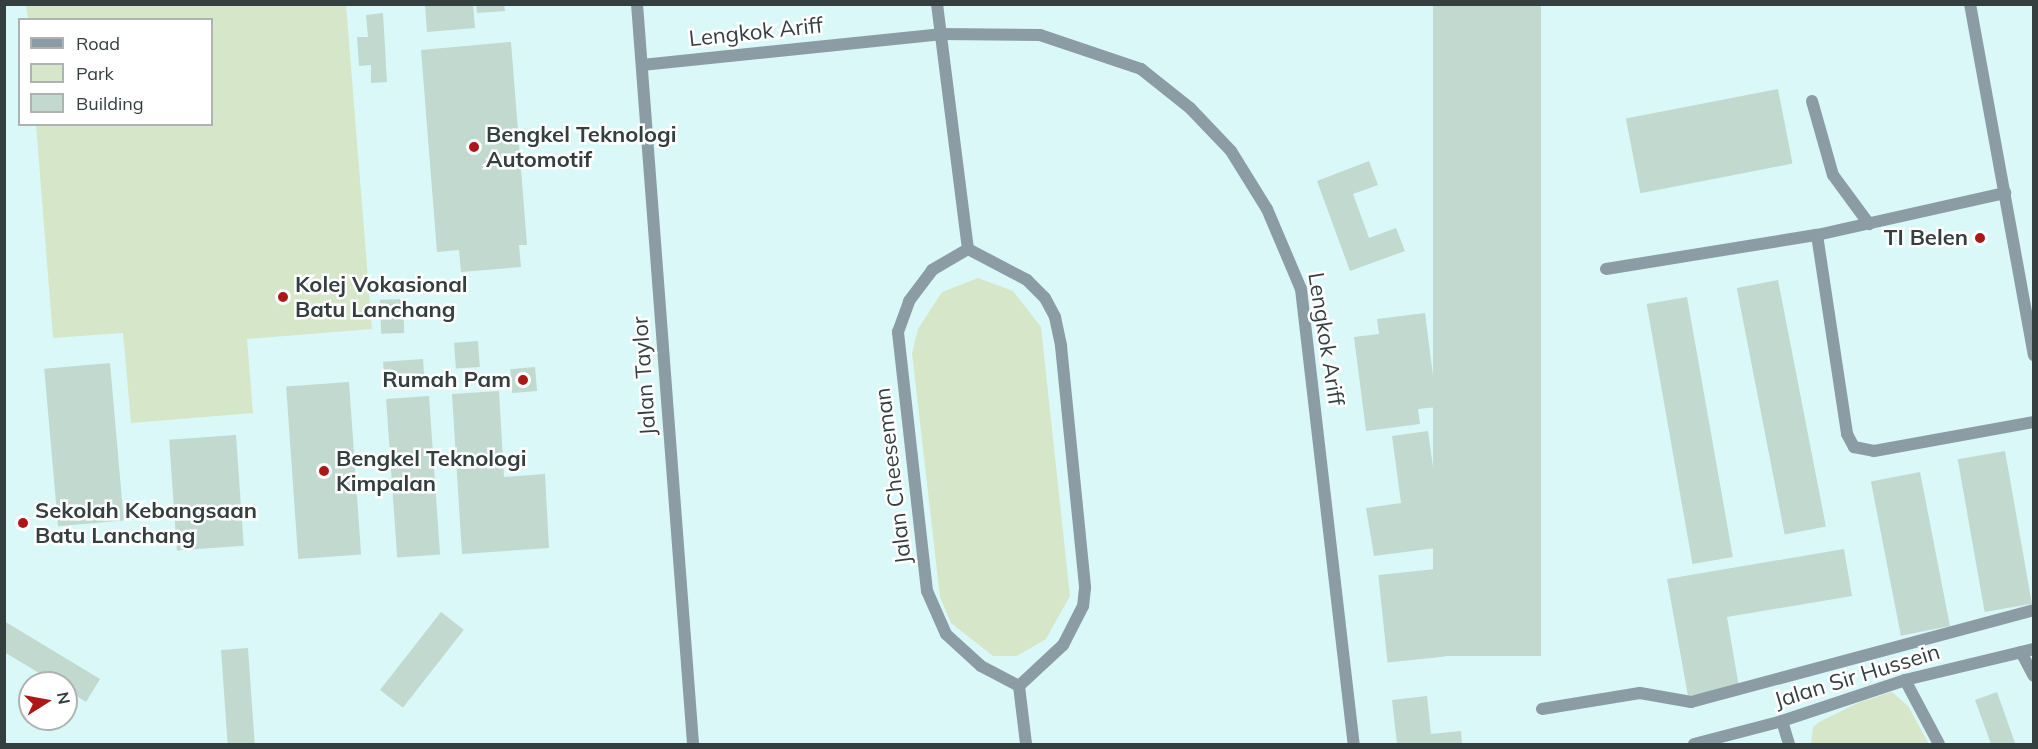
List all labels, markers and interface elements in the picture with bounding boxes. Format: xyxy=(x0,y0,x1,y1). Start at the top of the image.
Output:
street label: Lengkok Ariff xyxy=(688,12,824,52)
legend xyxy=(18,18,213,126)
text: Road xyxy=(76,32,120,55)
text: Park xyxy=(76,62,114,85)
text: Building xyxy=(76,92,144,115)
place label: Bengkel Teknologi Automotif xyxy=(486,121,677,172)
marker: Bengkel Teknologi Automotif xyxy=(467,140,481,154)
place label: TI Belen xyxy=(1884,225,1968,251)
marker: TI Belen xyxy=(1973,231,1987,245)
street label: Lengkok Ariff xyxy=(1302,270,1350,408)
place label: Kolej Vokasional Batu Lanchang xyxy=(295,271,468,322)
marker: Kolej Vokasional Batu Lanchang xyxy=(276,290,290,304)
street label: Jalan Taylor xyxy=(627,315,661,437)
place label: Rumah Pam xyxy=(382,367,511,393)
marker: Rumah Pam xyxy=(516,373,530,387)
street label: Jalan Cheeseman xyxy=(869,386,917,566)
place label: Bengkel Teknologi Kimpalan xyxy=(336,445,527,496)
marker: Bengkel Teknologi Kimpalan xyxy=(317,464,331,478)
place label: Sekolah Kebangsaan Batu Lanchang xyxy=(35,497,257,548)
marker: Sekolah Kebangsaan Batu Lanchang xyxy=(16,516,30,530)
street label: Jalan Sir Hussein xyxy=(1771,638,1943,714)
north arrow xyxy=(18,671,78,731)
text: N xyxy=(53,690,75,706)

